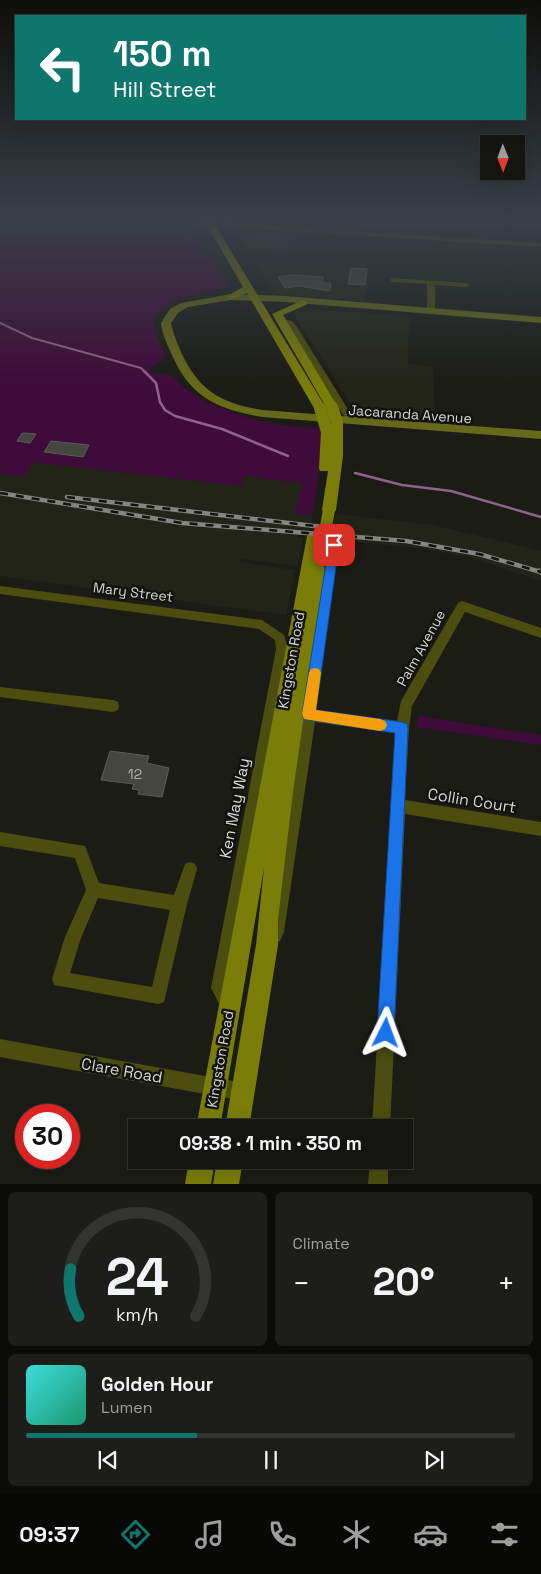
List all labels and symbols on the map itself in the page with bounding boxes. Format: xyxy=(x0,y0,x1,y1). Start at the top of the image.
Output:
north arrow xyxy=(480,135,525,180)
street label: Jacaranda Avenue xyxy=(348,401,472,427)
pin xyxy=(313,524,355,566)
street label: Mary Street xyxy=(92,578,174,606)
street label: Palm Avenue xyxy=(393,607,449,689)
street label: Kingston Road xyxy=(274,610,308,710)
street label: Ken May Way xyxy=(214,756,255,860)
house number: 12 xyxy=(128,765,142,783)
street label: Collin Court xyxy=(426,783,518,818)
position arrow xyxy=(359,1006,411,1058)
street label: Kingston Road xyxy=(203,1009,237,1109)
street label: Clare Road xyxy=(80,1053,164,1088)
speed limit sign: 30 xyxy=(15,1104,80,1169)

